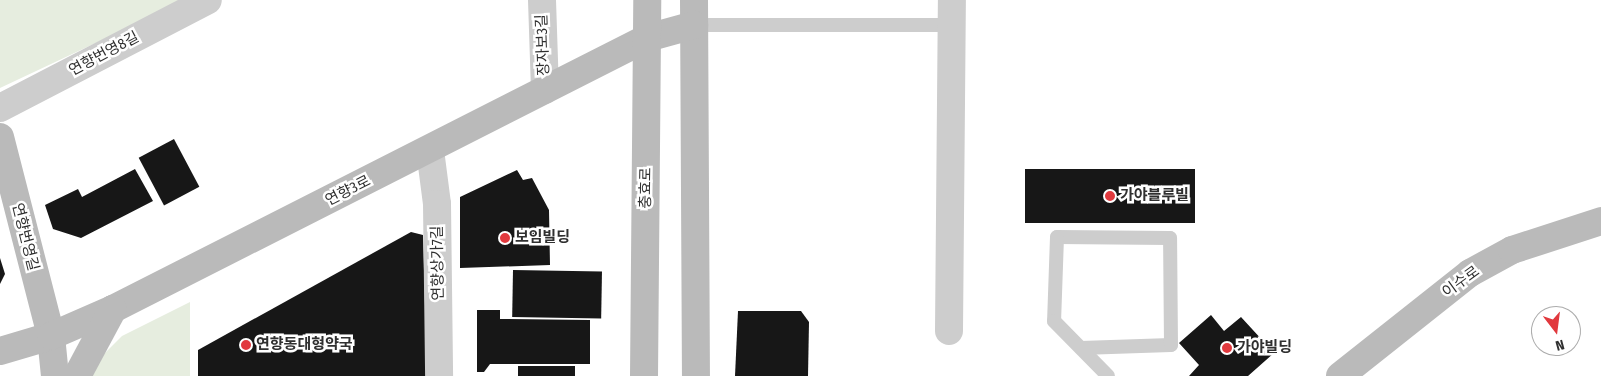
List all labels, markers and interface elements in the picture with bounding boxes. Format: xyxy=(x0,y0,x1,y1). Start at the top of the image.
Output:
street label: 장자보3길 xyxy=(533,14,553,76)
street label: 연향번영8길 xyxy=(66,28,142,80)
street label: 충효로 xyxy=(637,167,655,209)
street label: 연향3로 xyxy=(322,172,374,210)
place label: 가야블루빌 xyxy=(1120,187,1189,205)
marker: 가야블루빌 xyxy=(1104,190,1116,202)
street label: 연향번영길 xyxy=(8,201,42,273)
street label: 연향상가7길 xyxy=(428,225,448,301)
place label: 보임빌딩 xyxy=(515,229,570,247)
marker: 보임빌딩 xyxy=(499,232,511,244)
street label: 이수로 xyxy=(1439,263,1483,301)
north arrow xyxy=(1531,306,1581,356)
place label: 연향동대형약국 xyxy=(256,336,353,354)
text: N xyxy=(1554,336,1566,354)
marker: 연향동대형약국 xyxy=(240,339,252,351)
place label: 가야빌딩 xyxy=(1237,339,1292,357)
marker: 가야빌딩 xyxy=(1221,342,1233,354)

